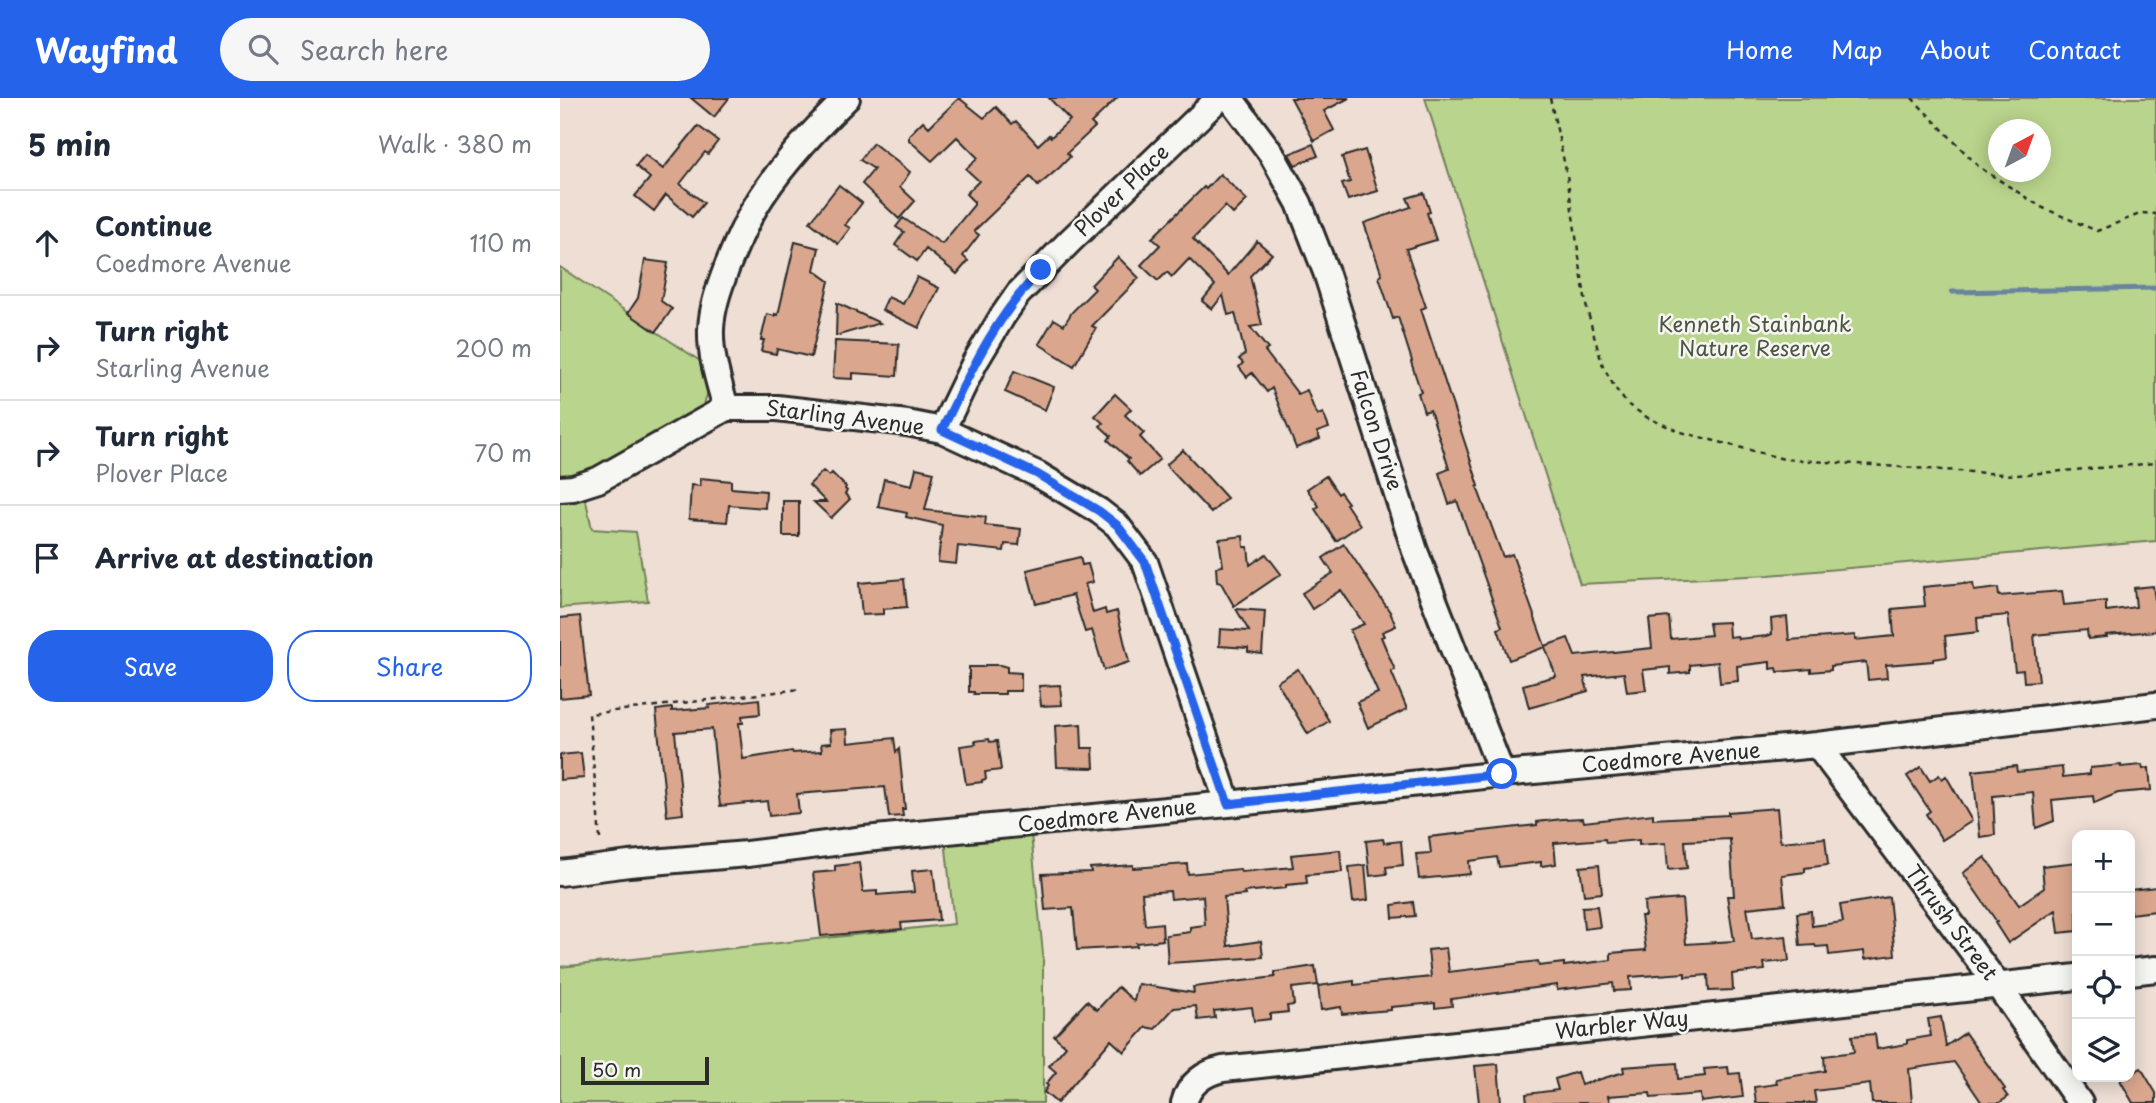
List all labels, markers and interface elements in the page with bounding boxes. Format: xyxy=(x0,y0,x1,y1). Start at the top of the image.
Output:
search box xyxy=(220,18,710,81)
text: Wayfind xyxy=(35,24,178,74)
icon: search xyxy=(244,30,282,68)
text: Search here xyxy=(300,30,448,69)
text: Home xyxy=(1726,31,1793,67)
text: Map xyxy=(1831,31,1882,67)
text: About xyxy=(1920,31,1990,67)
text: Contact xyxy=(2028,31,2121,67)
north arrow xyxy=(1988,119,2051,182)
text: 5 min xyxy=(28,121,111,166)
text: Walk · 380 m xyxy=(378,126,532,161)
street label: Plover Place xyxy=(1066,136,1175,243)
text: Continue xyxy=(95,206,212,245)
icon: ahead xyxy=(28,224,66,262)
text: 110 m xyxy=(470,225,532,260)
text: Coedmore Avenue xyxy=(95,245,292,280)
route end xyxy=(1025,254,1056,285)
park label: Kenneth Stainbank Nature Reserve xyxy=(1659,307,1852,363)
text: Turn right xyxy=(95,311,229,350)
icon: right xyxy=(28,329,66,367)
text: 200 m xyxy=(455,330,532,365)
text: Starling Avenue xyxy=(95,350,270,385)
street label: Falcon Drive xyxy=(1343,365,1413,494)
street label: Starling Avenue xyxy=(764,390,926,442)
text: Turn right xyxy=(95,416,229,455)
icon: right xyxy=(28,434,66,472)
text: 70 m xyxy=(474,435,532,470)
text: Plover Place xyxy=(95,455,228,490)
text: Arrive at destination xyxy=(95,538,374,577)
icon: arrive xyxy=(28,539,66,577)
button: Save xyxy=(28,630,273,702)
button: Share xyxy=(287,630,532,702)
street label: Coedmore Avenue xyxy=(1580,732,1762,780)
route start xyxy=(1486,758,1517,789)
street label: Coedmore Avenue xyxy=(1016,789,1198,839)
map controls xyxy=(2072,830,2135,1082)
button: + xyxy=(2072,830,2135,893)
street label: Thrush Street xyxy=(1898,857,2007,986)
button: − xyxy=(2072,893,2135,956)
button: locate xyxy=(2072,956,2135,1019)
street label: Warbler Way xyxy=(1554,1000,1690,1046)
button: layers xyxy=(2072,1019,2135,1082)
scale bar xyxy=(581,1054,709,1086)
text: 50 m xyxy=(592,1055,641,1083)

